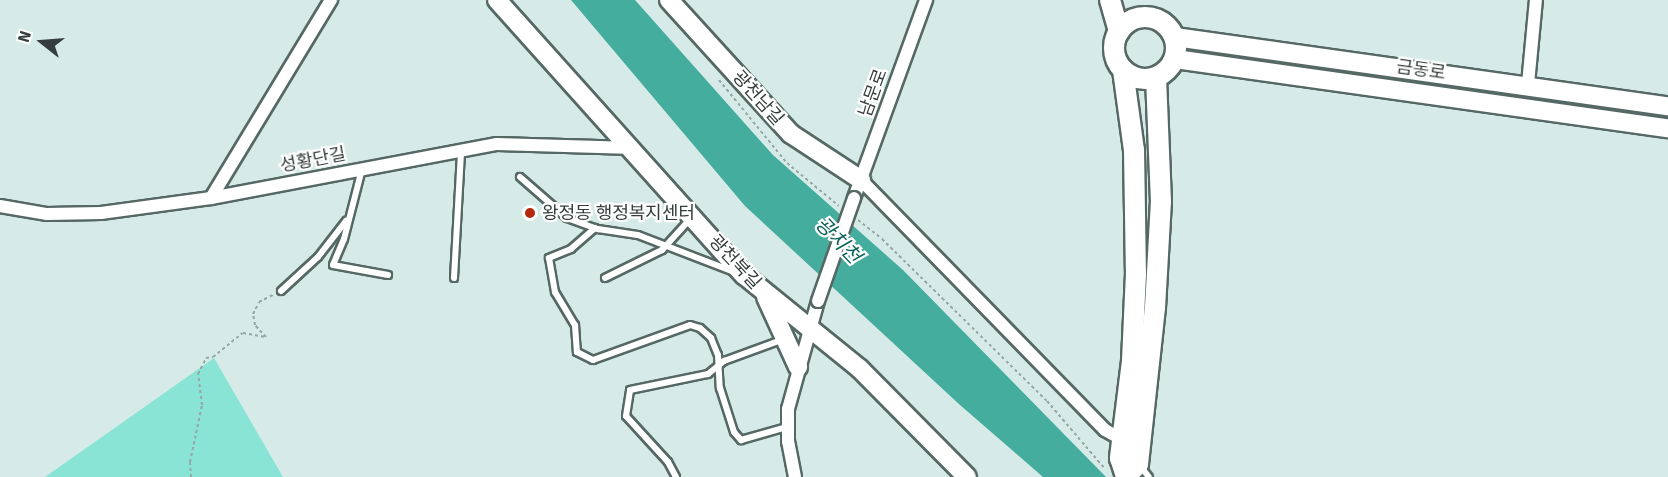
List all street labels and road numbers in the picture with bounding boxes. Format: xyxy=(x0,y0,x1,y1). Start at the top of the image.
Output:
street label: 금동로 xyxy=(1395,56,1447,84)
street label: 광천남길 xyxy=(728,66,788,130)
street label: 남문로 xyxy=(854,66,892,120)
street label: 성황단길 xyxy=(278,143,348,177)
street label: 광천북길 xyxy=(705,230,765,294)

